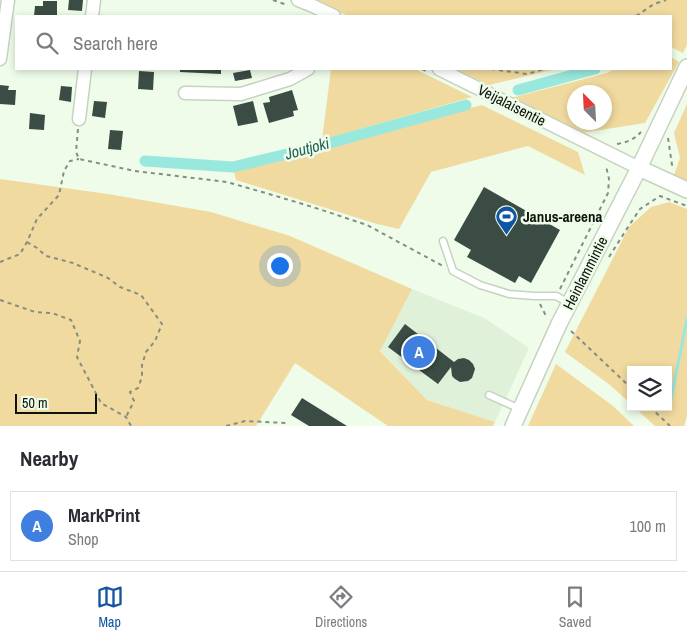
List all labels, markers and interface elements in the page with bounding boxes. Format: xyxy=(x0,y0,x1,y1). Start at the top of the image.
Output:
search box xyxy=(15,15,672,70)
icon: search xyxy=(33,29,61,57)
text: Search here xyxy=(73,30,158,56)
street label: Veijalaisentie xyxy=(474,79,550,131)
north arrow xyxy=(567,85,612,130)
water label: Joutjoki xyxy=(281,131,332,165)
sports icon: Janus-areena xyxy=(495,204,519,235)
place label: Janus-areena xyxy=(523,206,602,227)
street label: Heinlammintie xyxy=(557,232,613,313)
your location xyxy=(267,253,293,279)
pin: A xyxy=(403,333,435,371)
map controls xyxy=(627,366,672,411)
button: layers xyxy=(627,366,672,411)
scale bar xyxy=(15,391,98,414)
text: 50 m xyxy=(22,394,48,412)
text: Nearby xyxy=(20,444,78,473)
text: MarkPrint xyxy=(68,502,140,528)
text: A xyxy=(32,515,42,537)
text: 100 m xyxy=(630,515,666,537)
text: Shop xyxy=(68,528,99,550)
tab: Map xyxy=(96,583,124,631)
tab: Directions xyxy=(315,583,367,631)
tab: Saved xyxy=(559,583,591,631)

